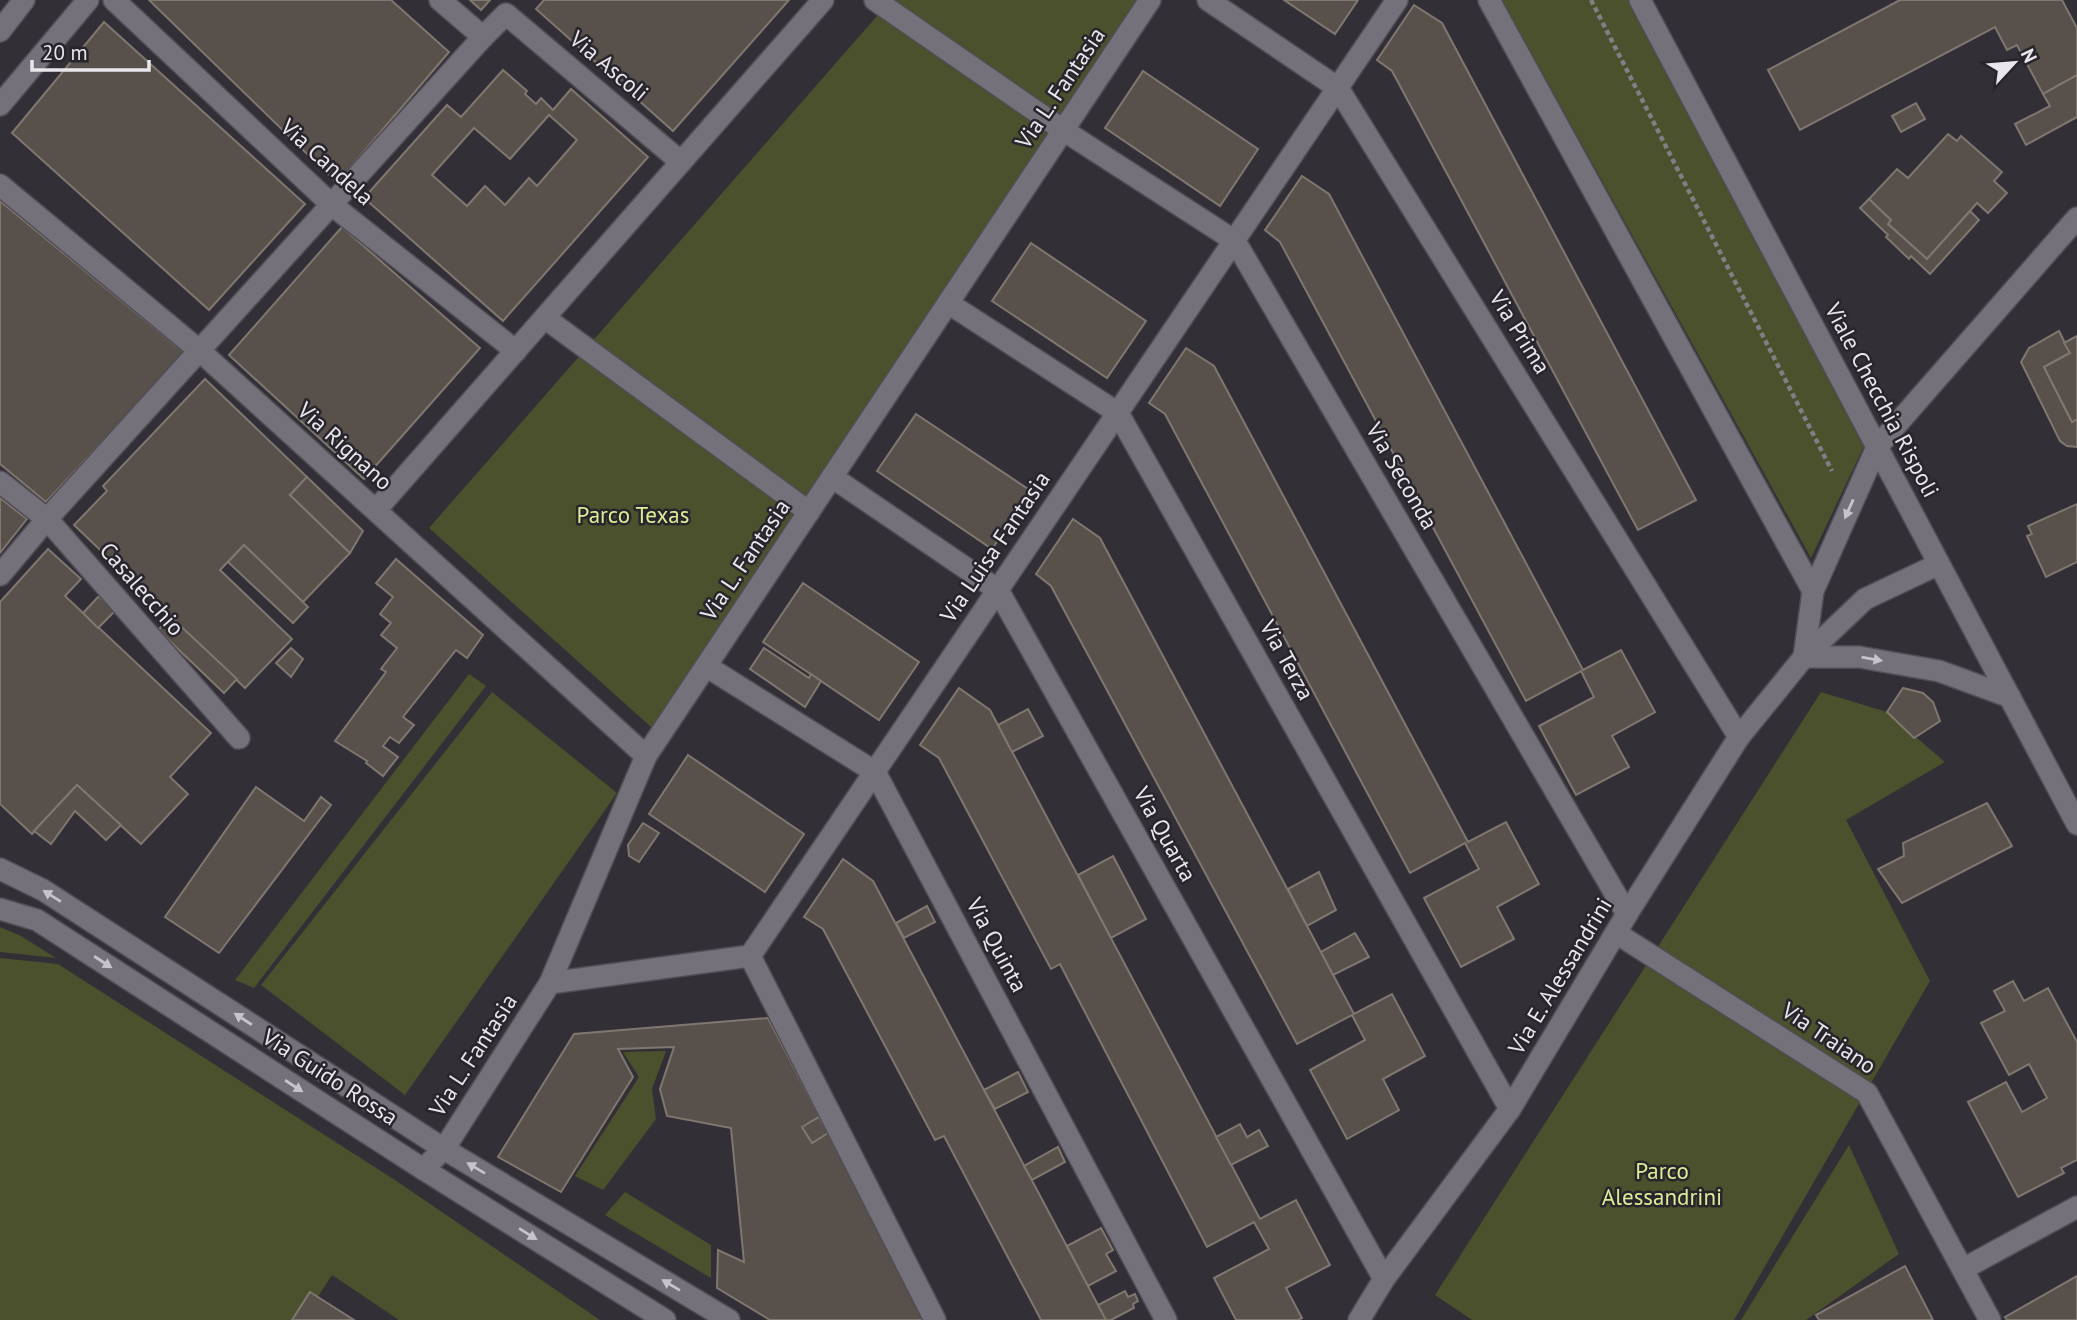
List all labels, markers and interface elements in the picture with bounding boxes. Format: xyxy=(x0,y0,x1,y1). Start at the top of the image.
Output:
street label: Via L. Fantasia xyxy=(1008,21,1111,155)
street label: Via Ascoli xyxy=(563,24,655,107)
scale bar xyxy=(32,28,149,72)
north arrow xyxy=(1979,28,2049,98)
text: 20 m xyxy=(42,39,88,66)
text: N xyxy=(2016,45,2043,66)
street label: Via Candela xyxy=(274,111,380,211)
street label: Via Prima xyxy=(1483,284,1557,379)
street label: Viale Checchia Rispoli xyxy=(1818,297,1946,502)
street label: Via Rignano xyxy=(291,395,399,496)
street label: Via Seconda xyxy=(1360,416,1445,535)
street label: Via Luisa Fantasia xyxy=(933,466,1056,629)
street label: Via L. Fantasia xyxy=(693,493,796,627)
one-way arrow xyxy=(1843,499,1855,519)
park label: Parco Texas xyxy=(577,500,689,529)
street label: Casalecchio xyxy=(94,536,191,641)
street label: Via Terza xyxy=(1253,614,1321,705)
one-way arrow xyxy=(1861,654,1883,665)
street label: Via Quarta xyxy=(1127,780,1203,886)
one-way arrow xyxy=(42,889,61,902)
street label: Via Quinta xyxy=(960,892,1034,997)
street label: Via E. Alessandrini xyxy=(1501,892,1618,1060)
one-way arrow xyxy=(94,955,113,968)
street label: Via L. Fantasia xyxy=(422,988,523,1122)
street label: Via Traiano xyxy=(1776,995,1882,1080)
one-way arrow xyxy=(234,1012,252,1026)
street label: Via Guido Rossa xyxy=(256,1021,404,1131)
one-way arrow xyxy=(285,1079,304,1092)
park label: Parco Alessandrini xyxy=(1602,1156,1722,1211)
one-way arrow xyxy=(466,1161,485,1174)
one-way arrow xyxy=(518,1228,537,1241)
one-way arrow xyxy=(661,1279,680,1291)

